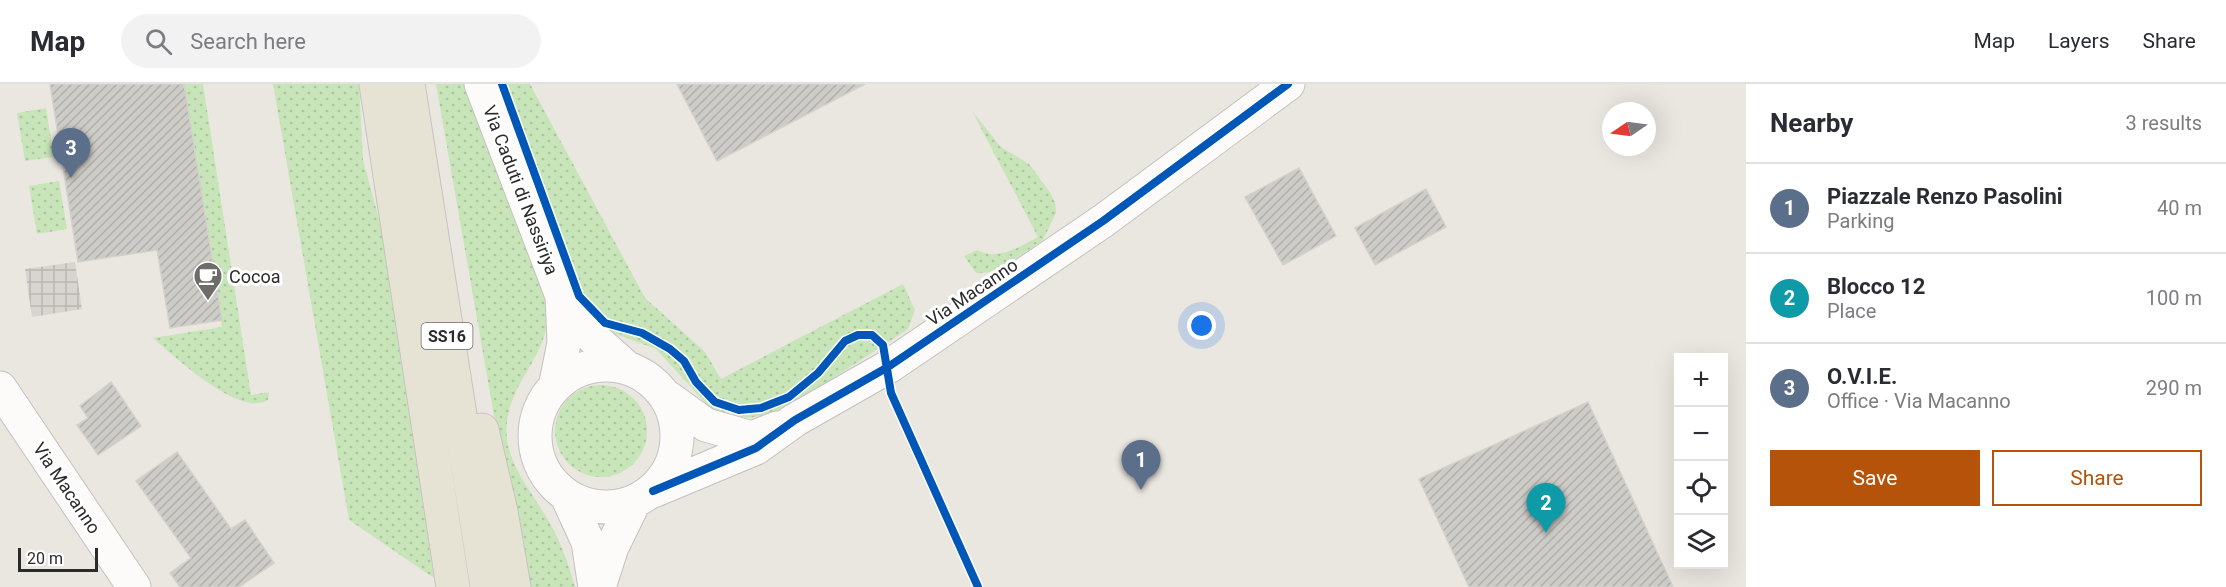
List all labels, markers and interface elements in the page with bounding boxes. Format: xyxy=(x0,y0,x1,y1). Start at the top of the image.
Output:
search box xyxy=(121,14,541,68)
text: Map xyxy=(30,25,85,58)
icon: search xyxy=(142,25,175,58)
text: Search here xyxy=(190,29,306,54)
text: Map xyxy=(1973,29,2015,53)
text: Layers xyxy=(2048,29,2109,53)
text: Share xyxy=(2142,29,2196,53)
street label: Via Caduti di Nassiriya xyxy=(479,102,563,278)
north arrow xyxy=(1602,102,1656,156)
text: Nearby xyxy=(1770,108,1853,138)
text: 3 results xyxy=(2126,111,2202,135)
pin: 3 xyxy=(52,128,90,178)
text: Piazzale Renzo Pasolini xyxy=(1827,184,2063,209)
text: 1 xyxy=(1784,196,1795,220)
text: 40 m xyxy=(2157,196,2202,220)
text: Parking xyxy=(1827,209,1894,233)
street label: Via Macanno xyxy=(923,254,1021,330)
cafe icon: Cocoa xyxy=(192,260,224,302)
place label: Cocoa xyxy=(229,266,280,287)
text: Blocco 12 xyxy=(1827,274,1925,299)
text: 2 xyxy=(1784,286,1795,310)
text: 100 m xyxy=(2146,286,2202,310)
text: Place xyxy=(1827,299,1876,323)
your location xyxy=(1187,311,1216,340)
road number: SS16 xyxy=(422,323,472,349)
map controls xyxy=(1674,353,1728,569)
button: + xyxy=(1674,353,1728,407)
text: O.V.I.E. xyxy=(1827,364,1897,389)
text: 3 xyxy=(1784,376,1795,400)
text: 290 m xyxy=(2146,376,2202,400)
text: Office · Via Macanno xyxy=(1827,389,2011,413)
button: − xyxy=(1674,407,1728,461)
street label: Via Macanno xyxy=(29,439,105,537)
pin: 1 xyxy=(1122,440,1160,490)
button: Save xyxy=(1770,450,1980,506)
button: Share xyxy=(1992,450,2202,506)
button: locate xyxy=(1674,461,1728,515)
pin: 2 xyxy=(1526,484,1566,533)
button: layers xyxy=(1674,515,1728,569)
scale bar xyxy=(18,545,98,572)
text: 20 m xyxy=(27,549,63,568)

